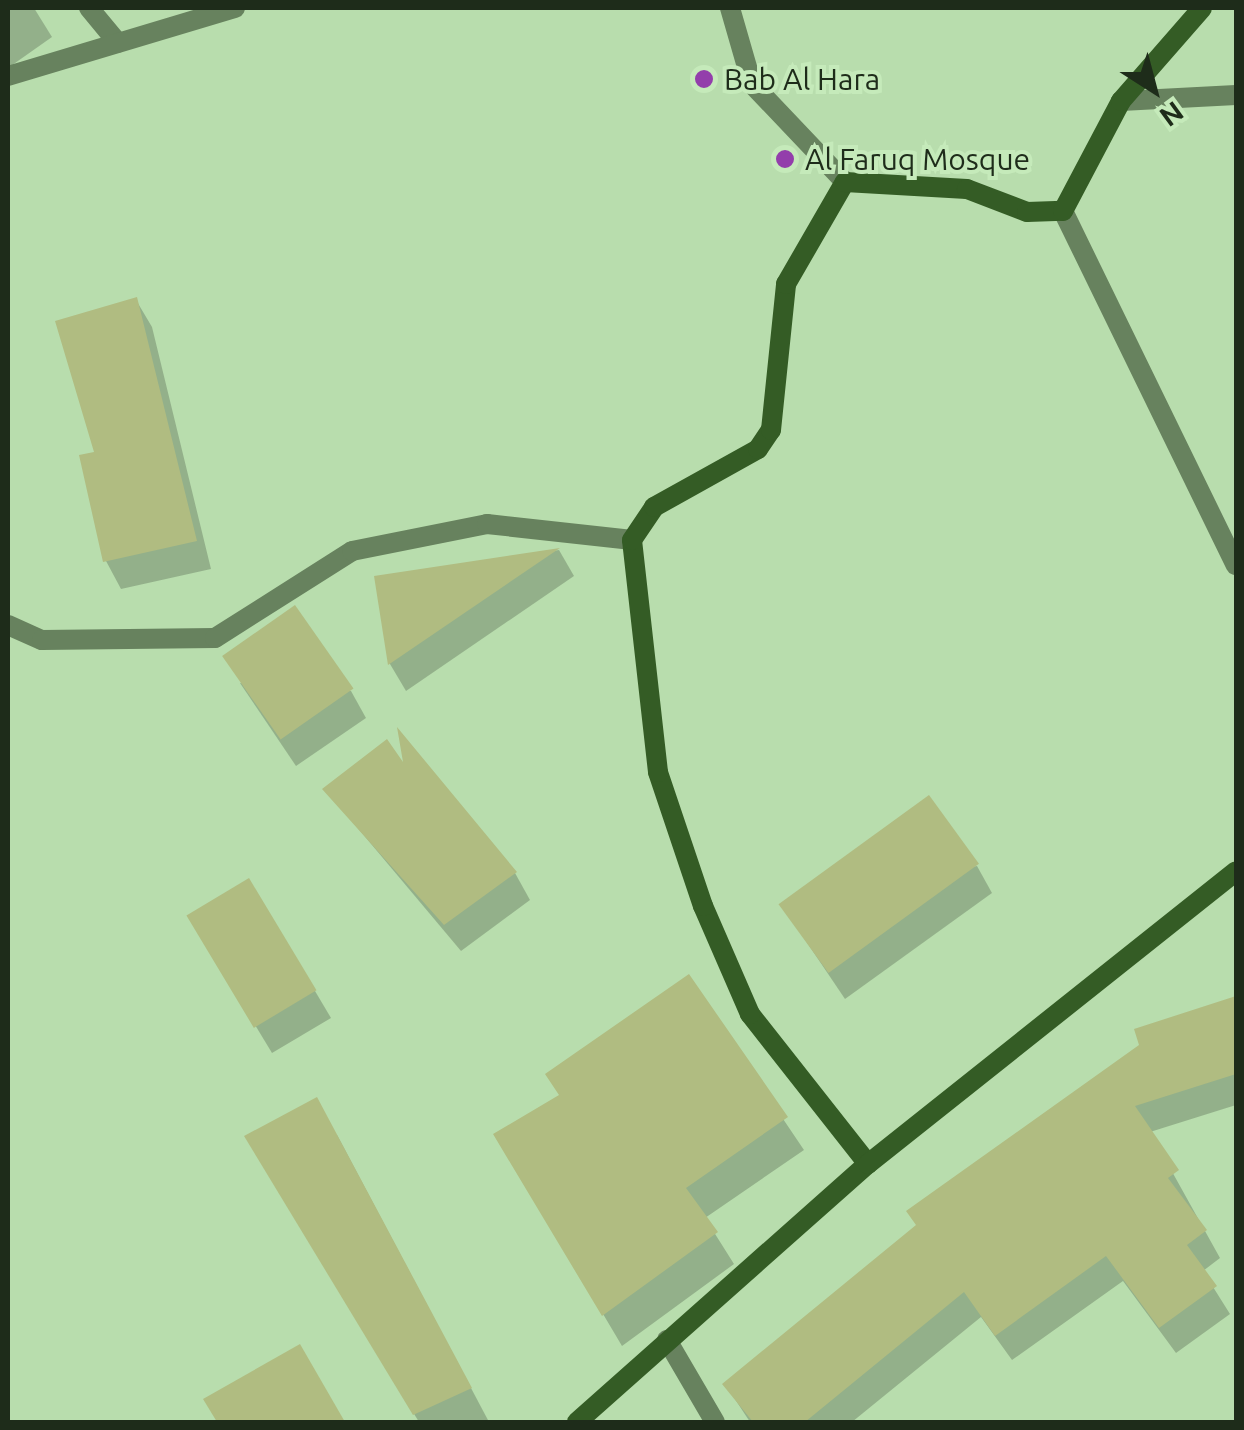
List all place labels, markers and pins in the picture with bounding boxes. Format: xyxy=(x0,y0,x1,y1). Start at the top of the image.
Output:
place label: Bab Al Hara xyxy=(724,61,880,97)
marker: Bab Al Hara xyxy=(693,68,715,90)
place label: Al Faruq Mosque xyxy=(805,141,1030,177)
marker: Al Faruq Mosque xyxy=(774,148,796,170)

